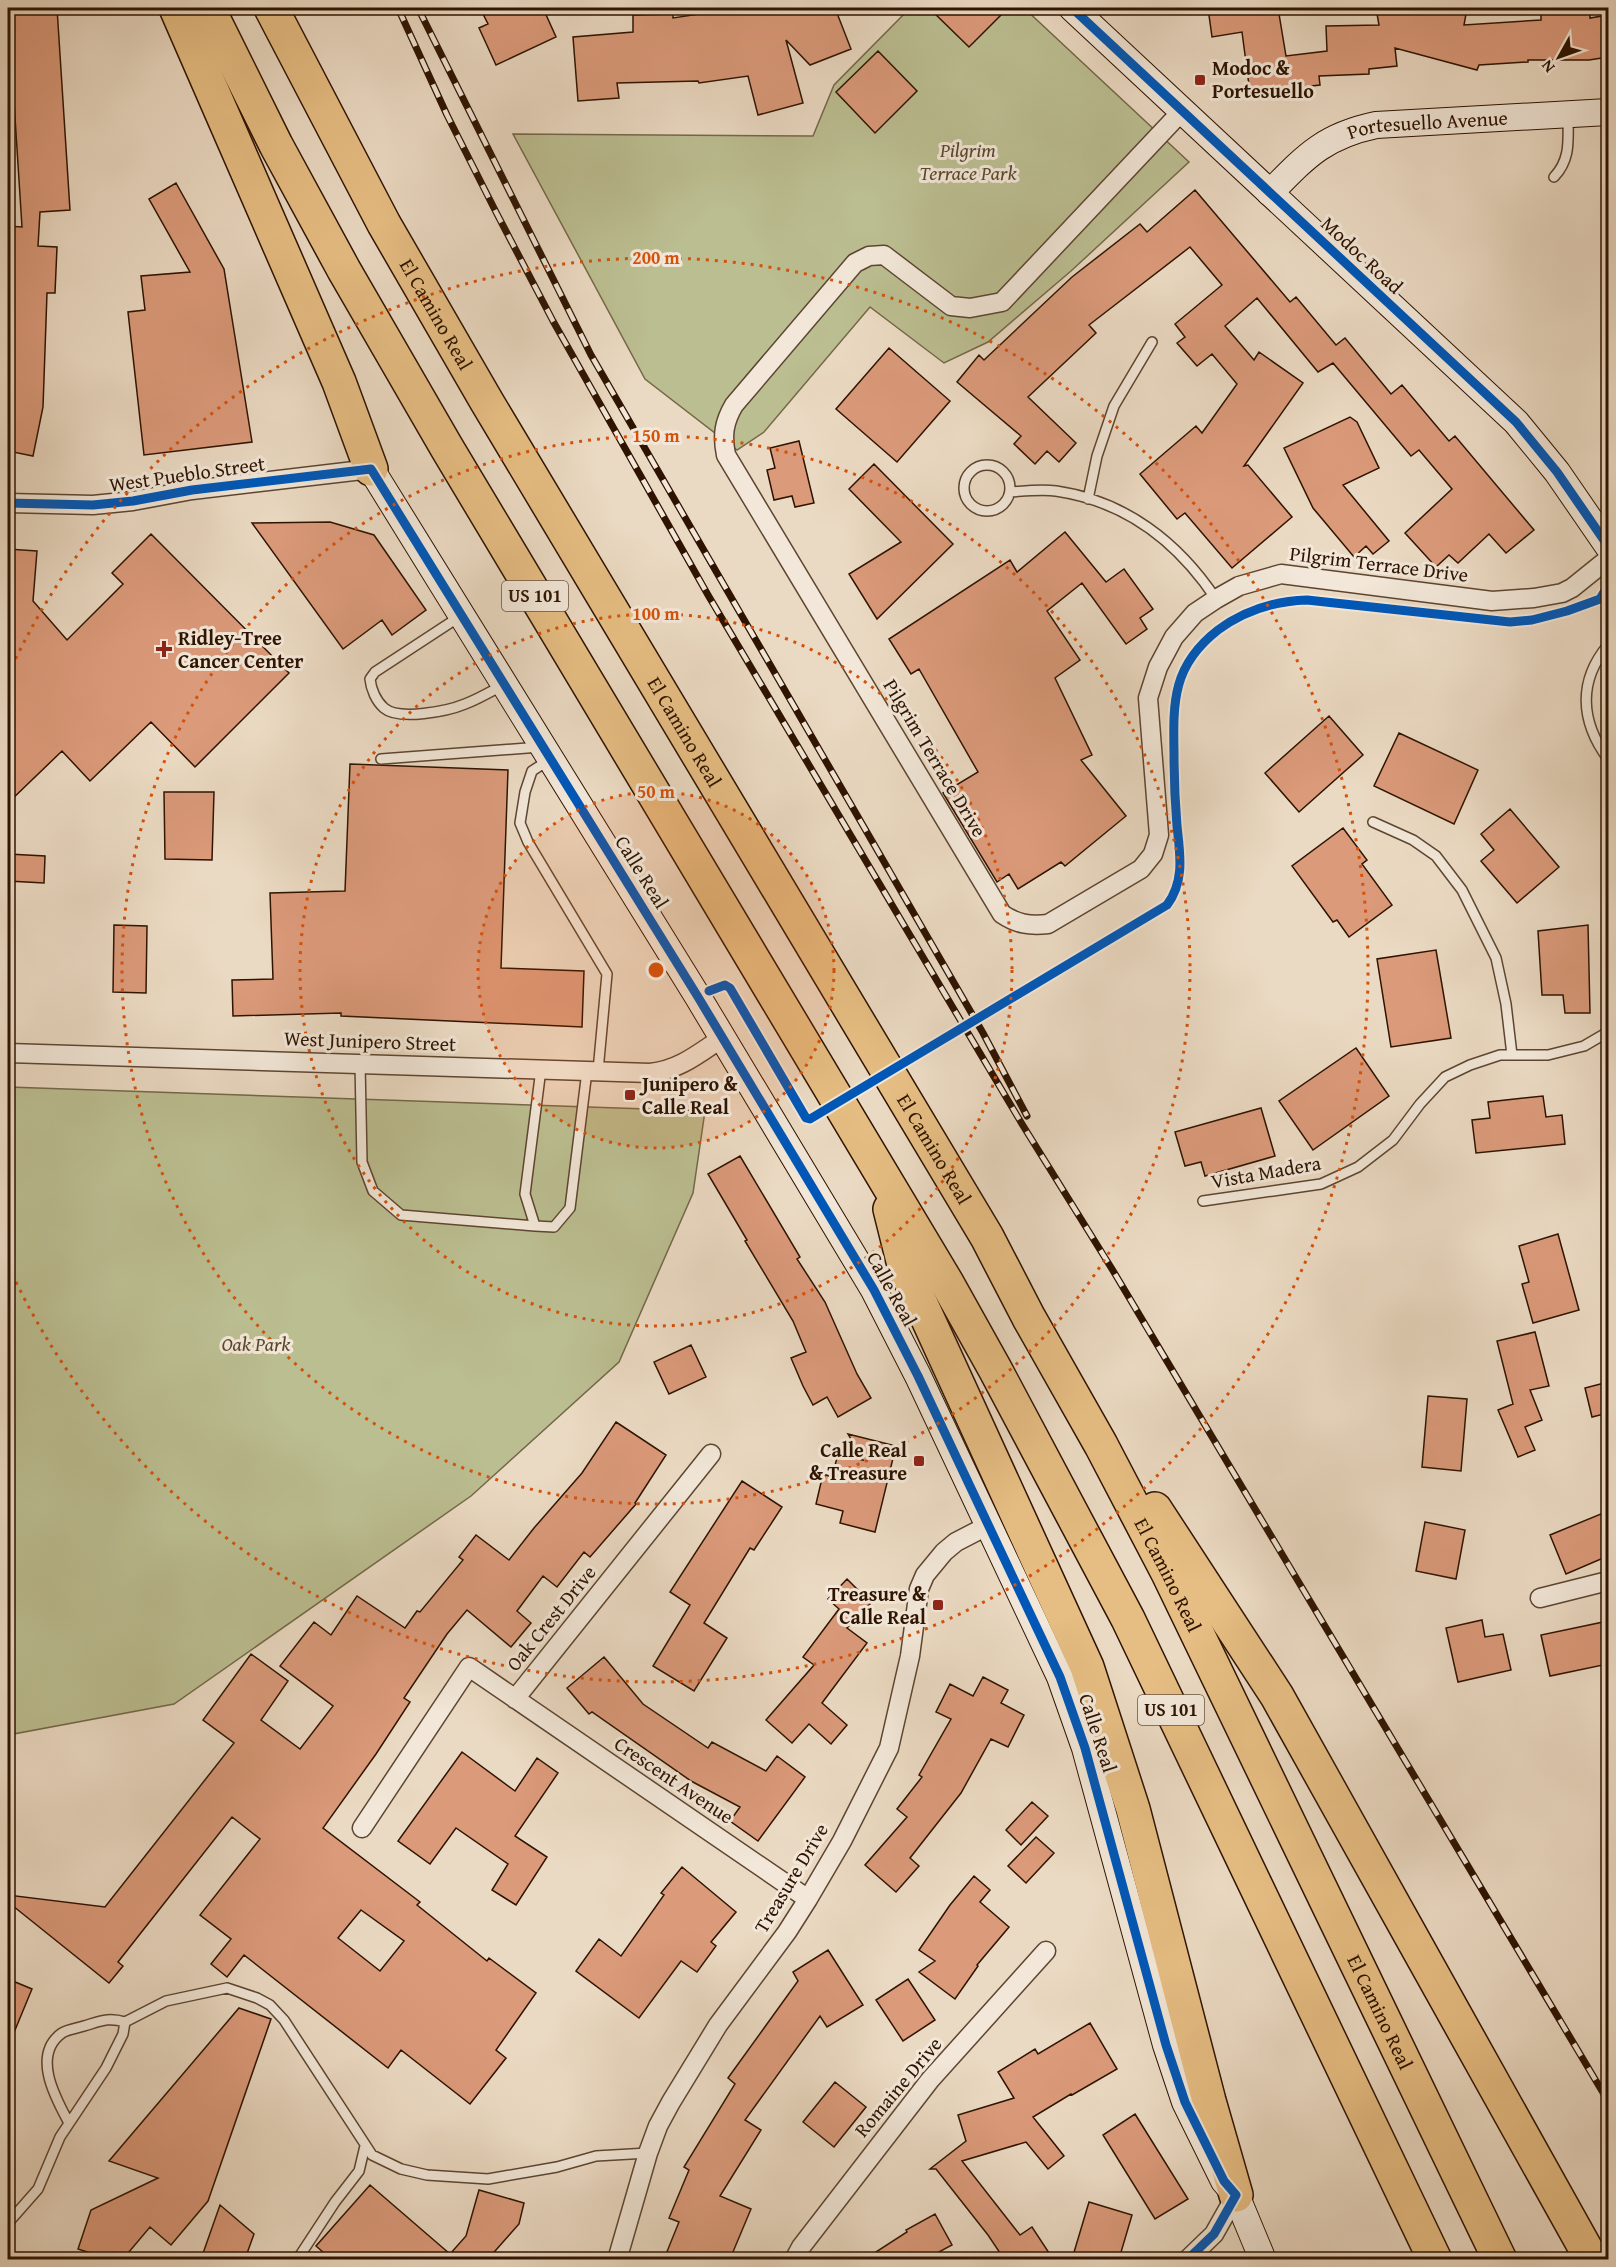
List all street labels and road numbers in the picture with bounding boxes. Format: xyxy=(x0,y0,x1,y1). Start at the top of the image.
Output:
street label: Portesuello Avenue xyxy=(1343,103,1509,146)
street label: Modoc Road xyxy=(1315,209,1410,300)
street label: El Camino Real xyxy=(393,253,480,375)
street label: West Pueblo Street xyxy=(107,448,267,499)
street label: Pilgrim Terrace Drive xyxy=(1288,538,1470,589)
road number: US 101 xyxy=(502,581,568,611)
street label: El Camino Real xyxy=(641,671,730,793)
street label: Pilgrim Terrace Drive xyxy=(877,673,994,842)
street label: Calle Real xyxy=(609,830,676,914)
street label: West Junipero Street xyxy=(283,1023,457,1058)
street label: El Camino Real xyxy=(890,1088,979,1210)
street label: Vista Madera xyxy=(1209,1147,1324,1195)
street label: Calle Real xyxy=(860,1246,925,1332)
street label: El Camino Real xyxy=(1128,1512,1209,1637)
street label: Oak Crest Drive xyxy=(499,1559,602,1677)
street label: Calle Real xyxy=(1072,1690,1125,1776)
road number: US 101 xyxy=(1138,1695,1204,1725)
street label: Crescent Avenue xyxy=(609,1729,740,1830)
street label: Treasure Drive xyxy=(746,1817,835,1938)
street label: El Camino Real xyxy=(1341,1950,1421,2074)
street label: Romaine Drive xyxy=(847,2030,948,2143)

